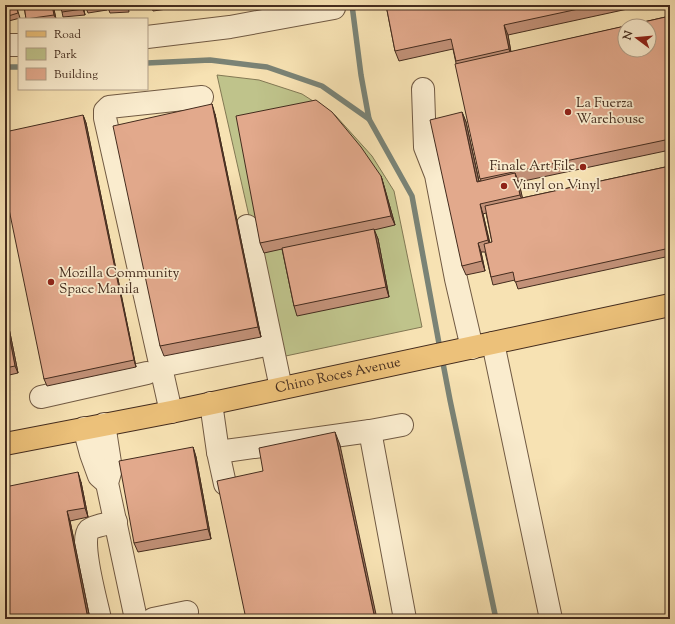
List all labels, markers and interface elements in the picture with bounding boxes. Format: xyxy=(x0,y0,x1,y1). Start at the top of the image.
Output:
legend xyxy=(18,18,148,90)
north arrow xyxy=(617,18,657,58)
text: Road xyxy=(54,26,81,44)
text: N xyxy=(619,29,637,43)
text: Park xyxy=(54,46,77,64)
text: Building xyxy=(54,66,98,84)
place label: La Fuerza Warehouse xyxy=(576,94,645,130)
marker: La Fuerza Warehouse xyxy=(563,107,573,117)
place label: Finale Art File xyxy=(490,157,575,177)
marker: Finale Art File xyxy=(578,162,588,172)
place label: Vinyl on Vinyl xyxy=(512,176,600,196)
marker: Vinyl on Vinyl xyxy=(499,181,509,191)
place label: Mozilla Community Space Manila xyxy=(59,264,179,300)
marker: Mozilla Community Space Manila xyxy=(46,277,56,287)
street label: Chino Roces Avenue xyxy=(274,353,403,399)

